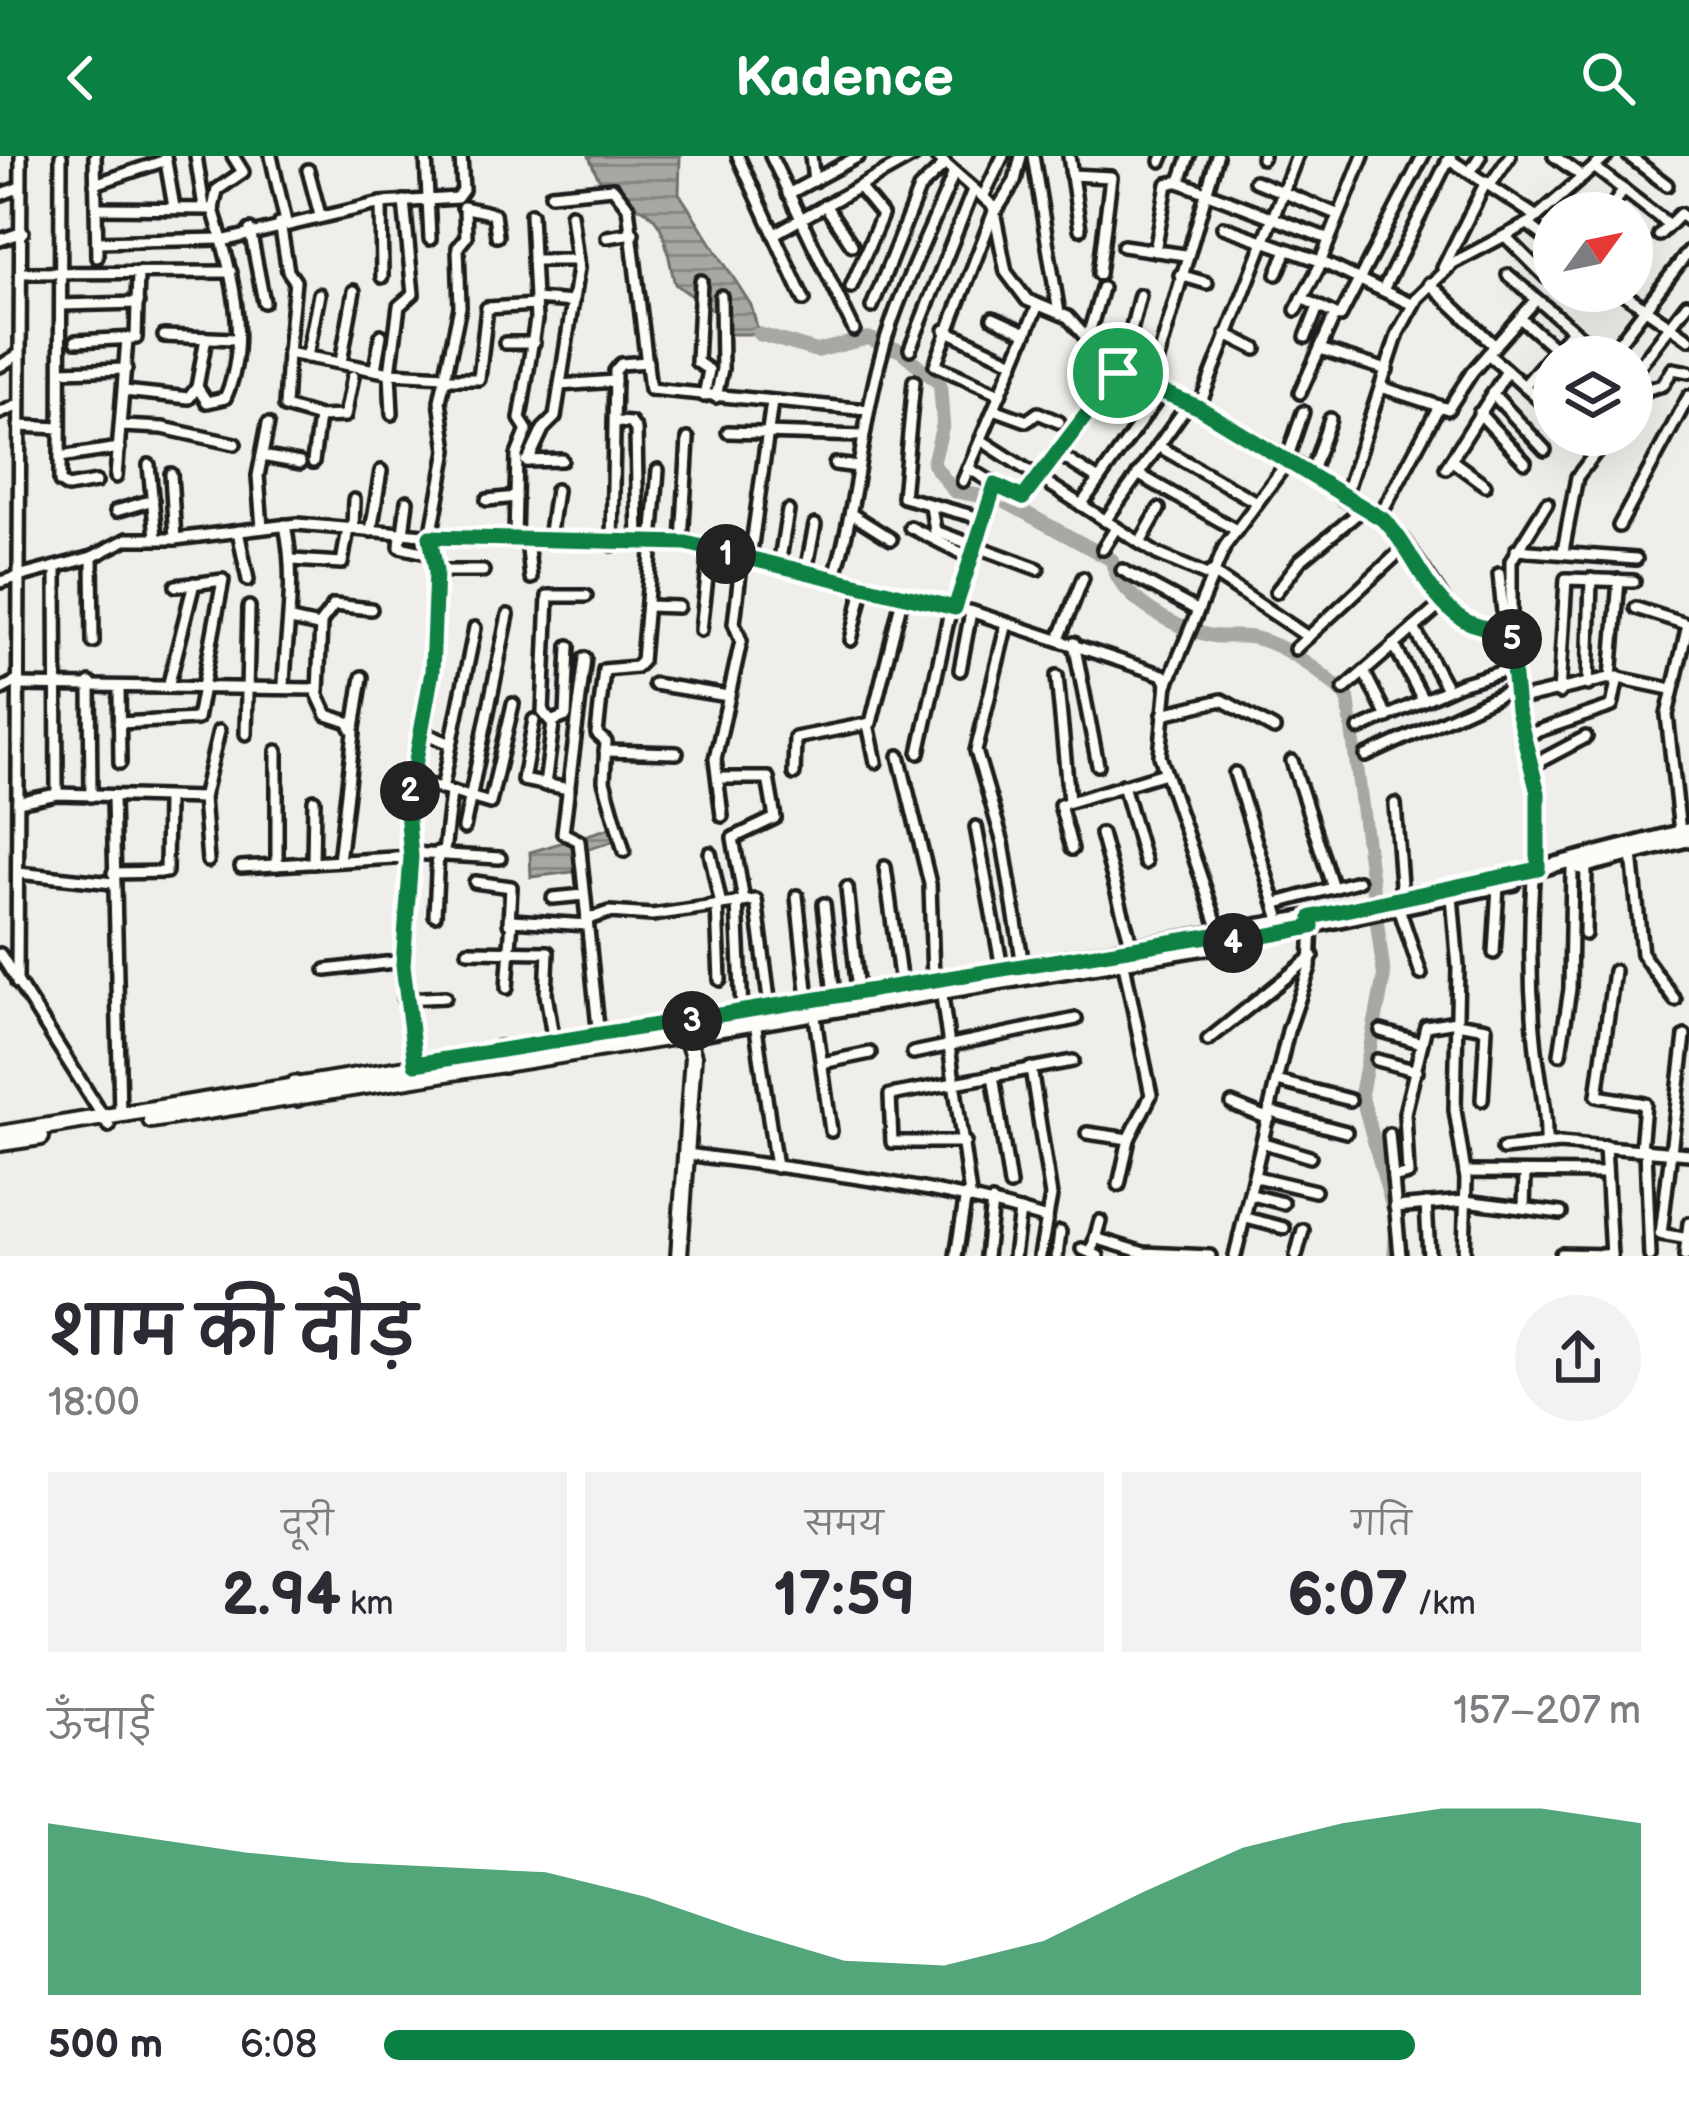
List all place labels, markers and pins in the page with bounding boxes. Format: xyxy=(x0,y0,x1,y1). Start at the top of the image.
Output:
pin xyxy=(1067,322,1169,424)
pin: 1 xyxy=(696,524,756,584)
pin: 5 xyxy=(1482,609,1542,669)
pin: 2 xyxy=(380,761,440,821)
pin: 4 xyxy=(1203,913,1263,973)
pin: 3 xyxy=(662,991,722,1051)

